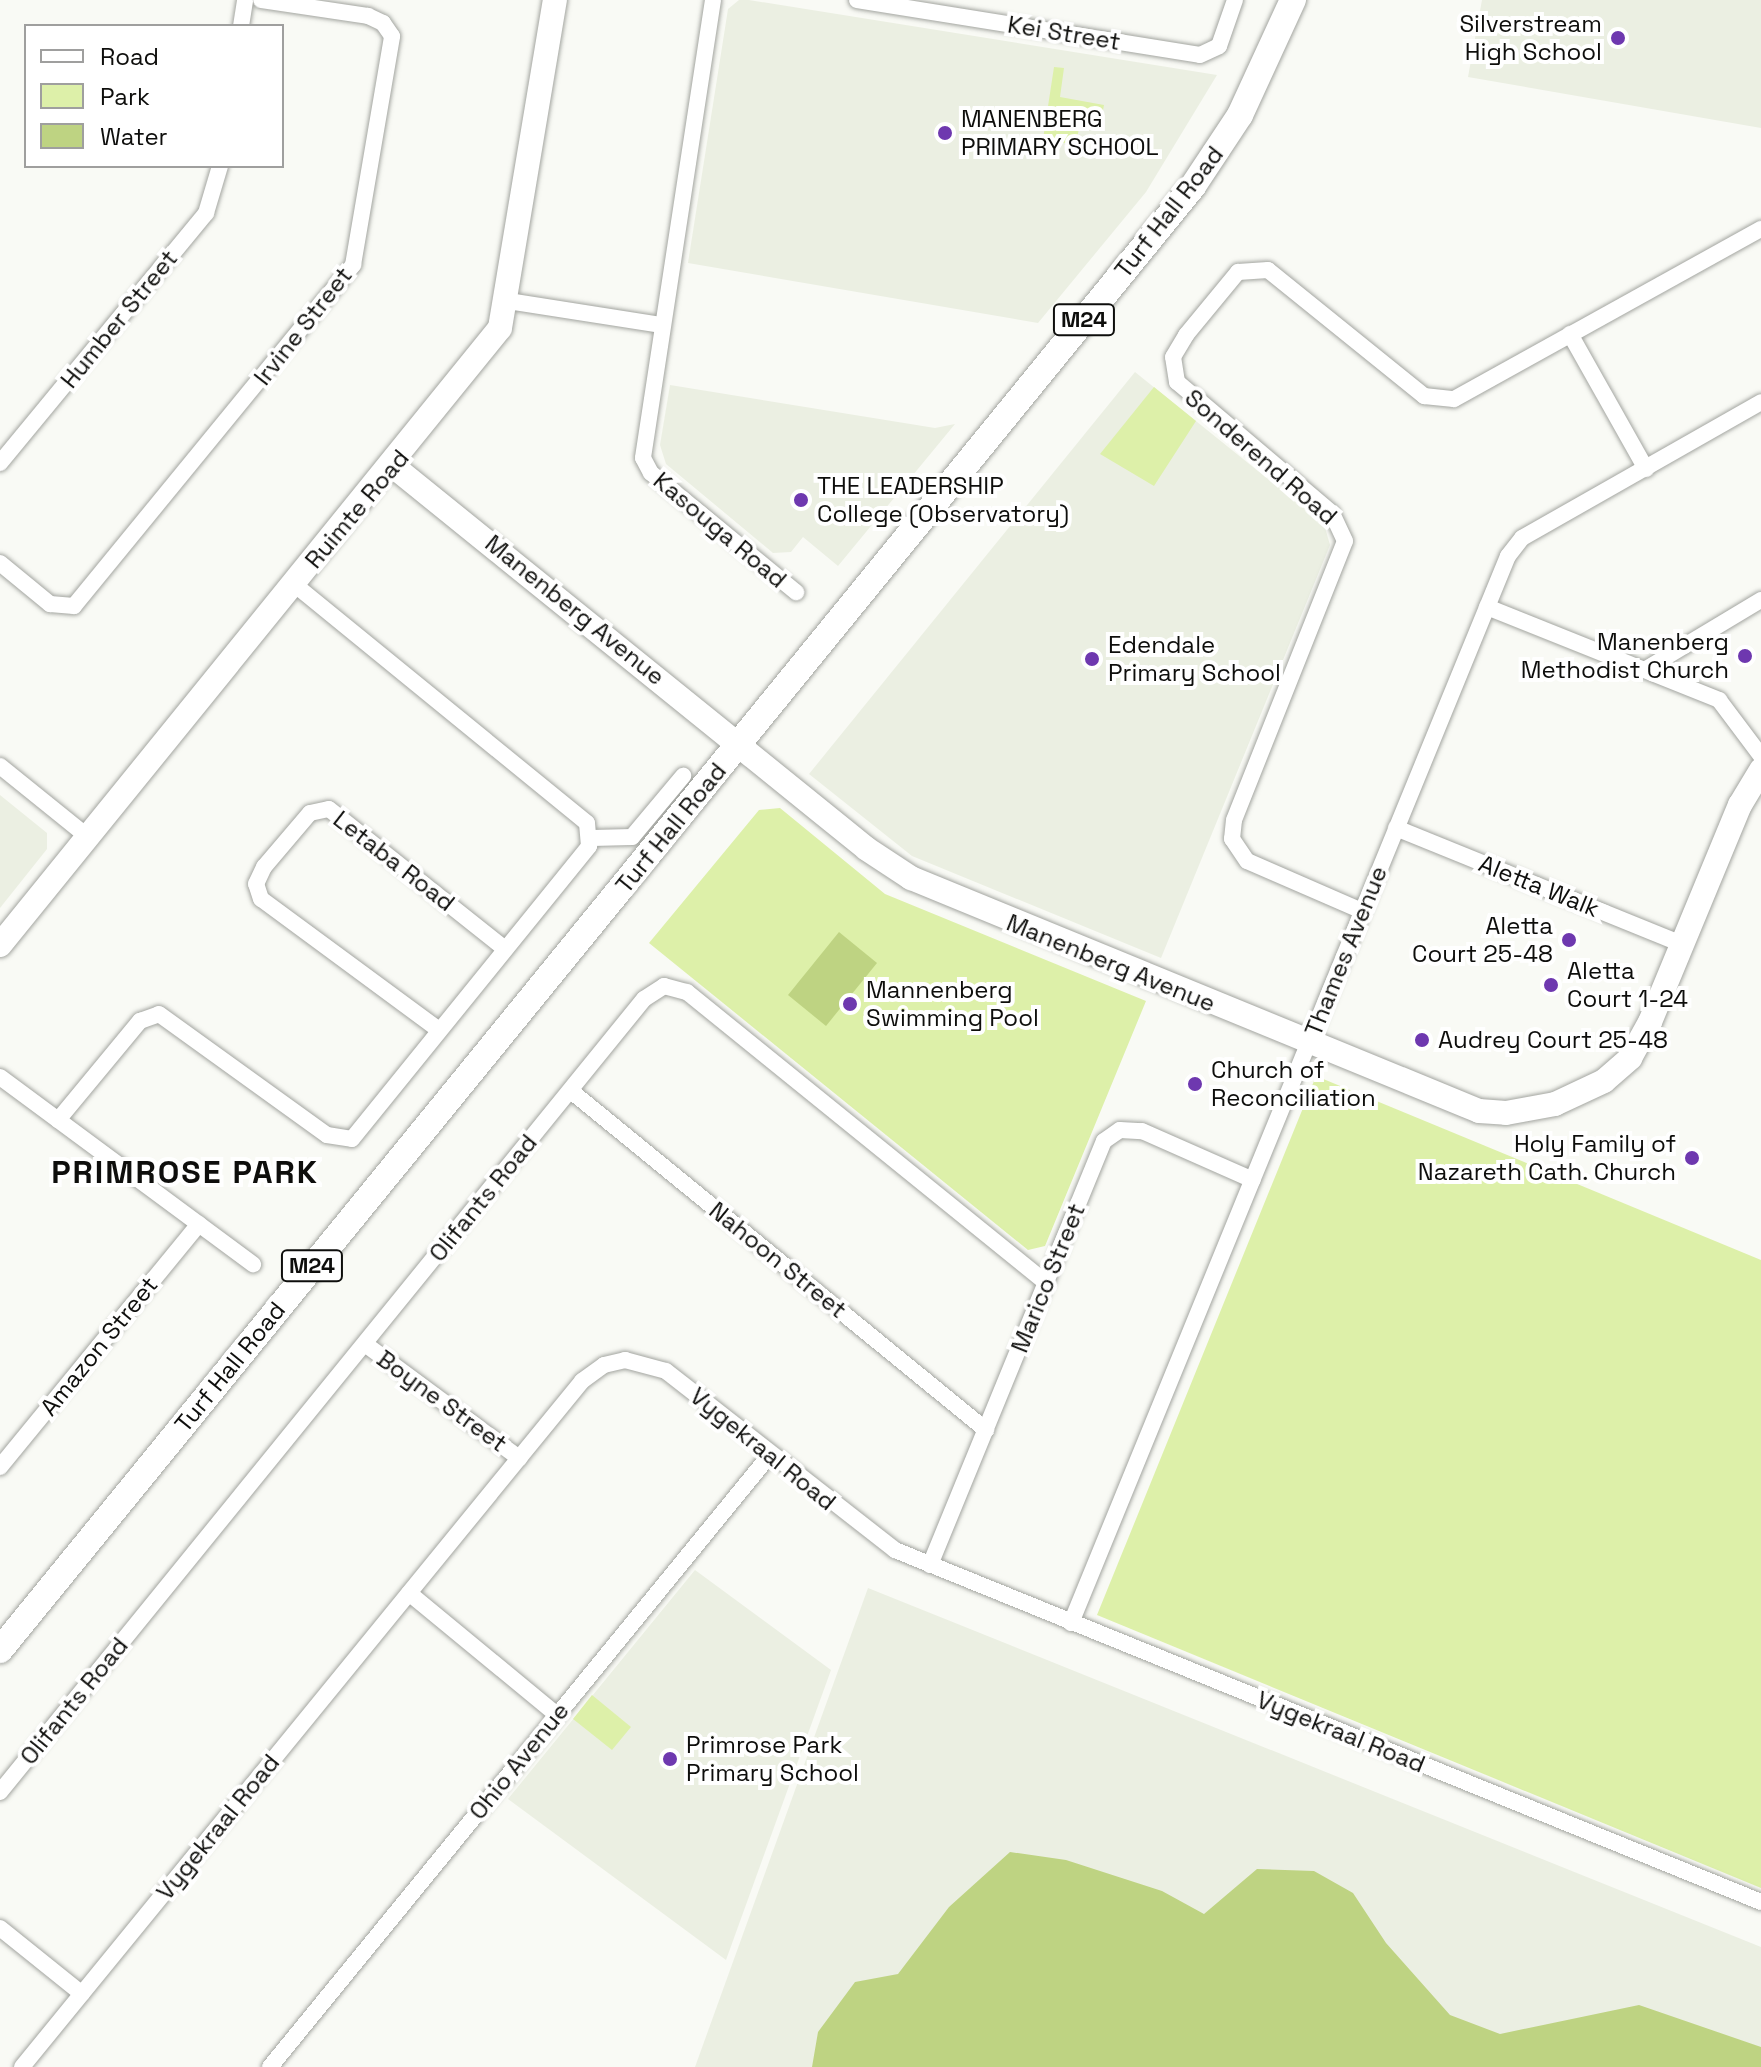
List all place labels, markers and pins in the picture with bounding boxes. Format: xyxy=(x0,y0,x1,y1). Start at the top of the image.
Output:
place label: Silverstream High School xyxy=(1459,10,1602,66)
marker: Silverstream High School xyxy=(1609,29,1627,47)
place label: MANENBERG PRIMARY SCHOOL xyxy=(961,105,1159,161)
marker: MANENBERG PRIMARY SCHOOL xyxy=(936,124,954,142)
place label: THE LEADERSHIP College (Observatory) xyxy=(817,472,1069,528)
marker: THE LEADERSHIP College (Observatory) xyxy=(792,491,810,509)
place label: Manenberg Methodist Church xyxy=(1521,628,1729,684)
place label: Edendale Primary School xyxy=(1108,631,1281,687)
marker: Manenberg Methodist Church xyxy=(1736,647,1754,665)
marker: Edendale Primary School xyxy=(1083,650,1101,668)
place label: Aletta Court 25-48 xyxy=(1412,912,1553,968)
marker: Aletta Court 25-48 xyxy=(1560,931,1578,949)
place label: Aletta Court 1-24 xyxy=(1567,957,1688,1013)
place label: Mannenberg Swimming Pool xyxy=(866,976,1039,1032)
marker: Aletta Court 1-24 xyxy=(1542,976,1560,994)
marker: Mannenberg Swimming Pool xyxy=(841,995,859,1013)
place label: Audrey Court 25-48 xyxy=(1438,1026,1668,1054)
marker: Audrey Court 25-48 xyxy=(1413,1031,1431,1049)
place label: Church of Reconciliation xyxy=(1211,1056,1376,1112)
marker: Church of Reconciliation xyxy=(1186,1075,1204,1093)
place label: Holy Family of Nazareth Cath. Church xyxy=(1417,1130,1676,1186)
marker: Holy Family of Nazareth Cath. Church xyxy=(1683,1149,1701,1167)
place label: Primrose Park Primary School xyxy=(686,1731,859,1787)
marker: Primrose Park Primary School xyxy=(661,1750,679,1768)

